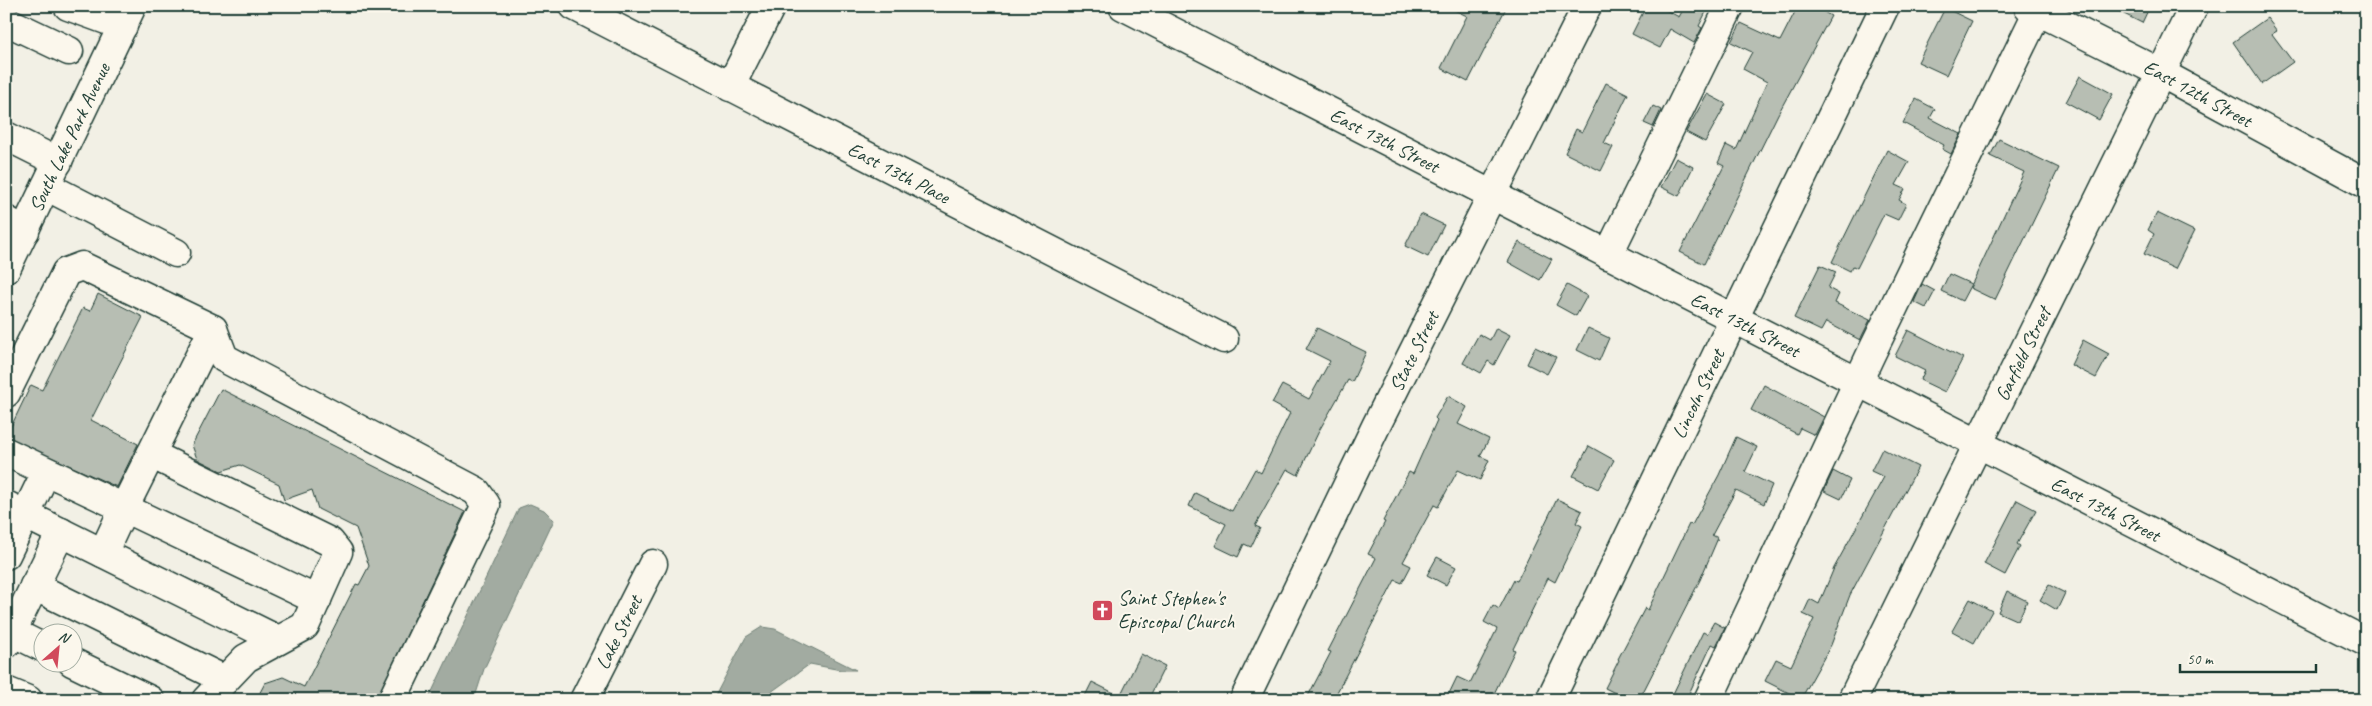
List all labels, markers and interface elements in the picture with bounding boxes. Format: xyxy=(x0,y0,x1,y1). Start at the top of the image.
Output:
street label: East 12th Street xyxy=(2140,54,2259,134)
street label: South Lake Park Avenue xyxy=(23,58,116,216)
street label: East 13th Street xyxy=(1326,102,1446,179)
street label: East 13th Place xyxy=(844,136,955,210)
street label: East 13th Street xyxy=(1686,286,1806,364)
street label: Garfield Street xyxy=(1989,300,2058,405)
street label: State Street xyxy=(1383,305,1445,395)
street label: Lincoln Street xyxy=(1666,343,1731,442)
street label: East 13th Street xyxy=(2047,471,2167,548)
place label: Saint Stephen's Episcopal Church xyxy=(1118,586,1235,634)
street label: Lake Street xyxy=(589,589,649,673)
church icon: Saint Stephen's Episcopal Church xyxy=(1090,598,1114,622)
north arrow xyxy=(32,624,82,674)
text: N xyxy=(56,627,73,647)
scale bar xyxy=(2180,641,2316,673)
text: 50 m xyxy=(2187,650,2214,669)

